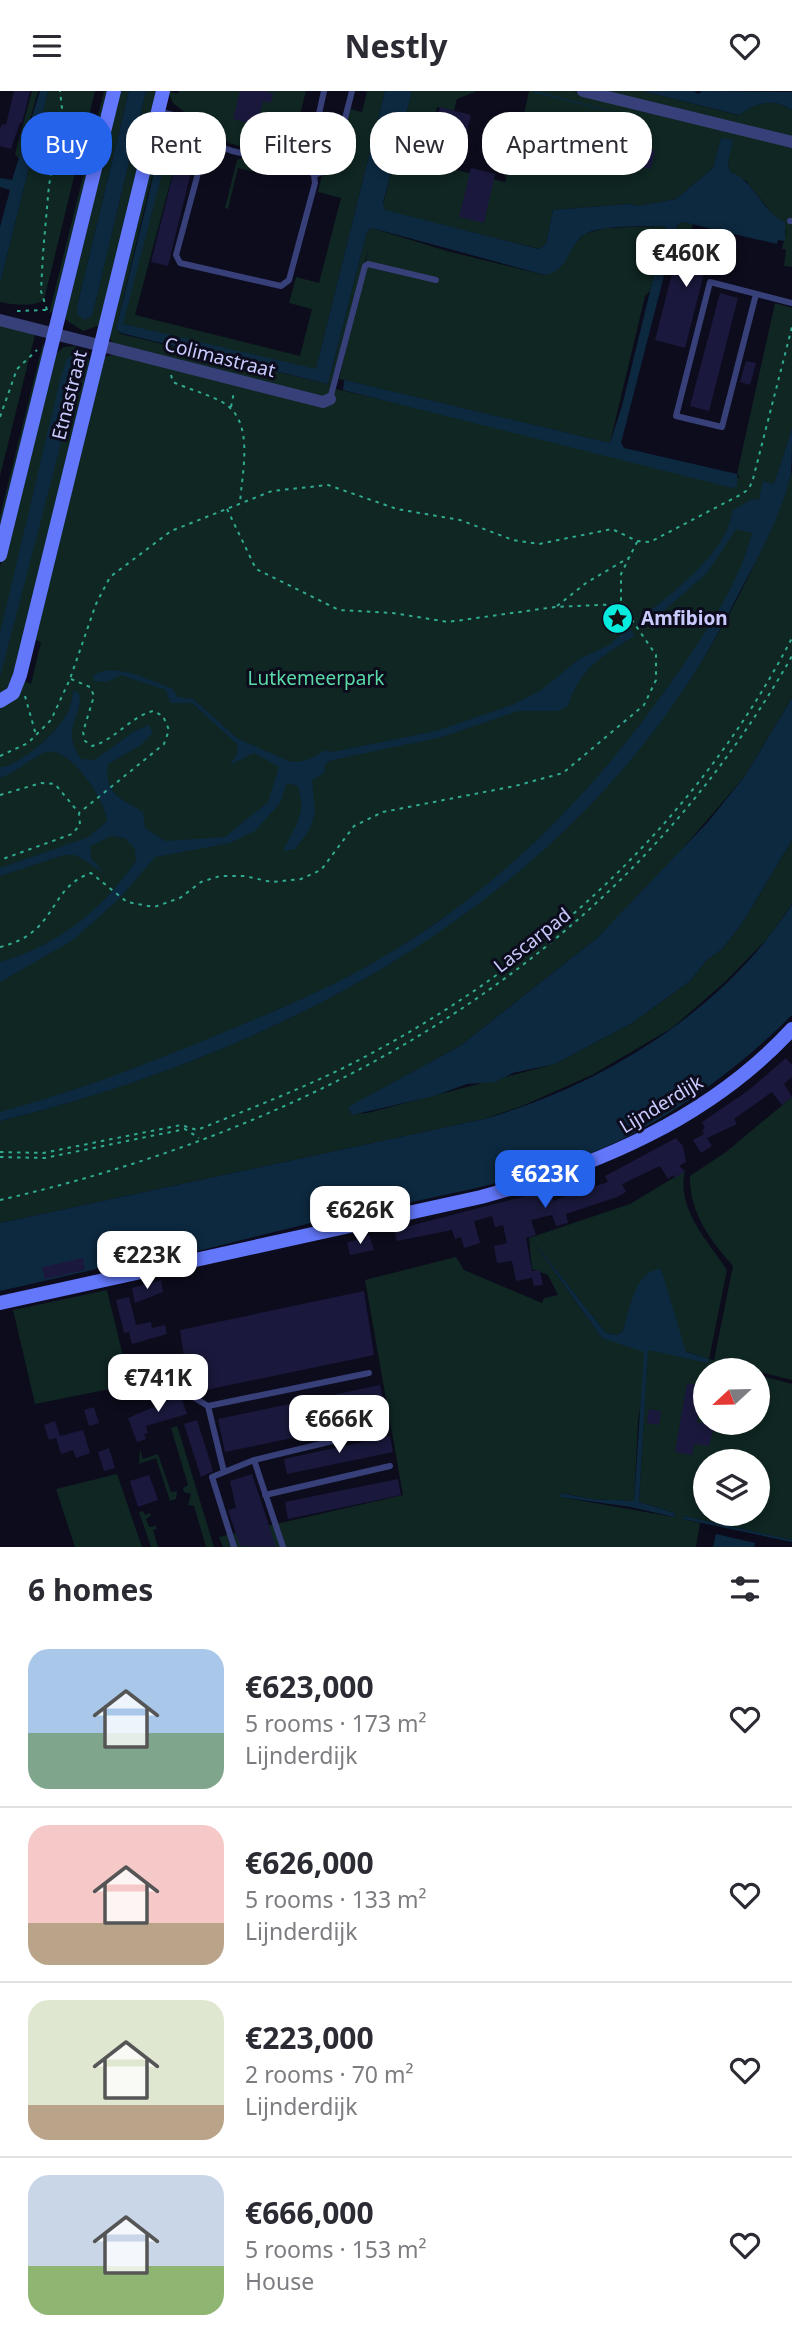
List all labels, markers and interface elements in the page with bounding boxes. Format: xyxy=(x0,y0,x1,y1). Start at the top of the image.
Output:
text: Nestly xyxy=(345,24,447,67)
icon: menu xyxy=(28,27,66,65)
icon: heart xyxy=(726,27,764,65)
chip: Buy xyxy=(21,112,112,175)
chip: Rent xyxy=(126,112,226,175)
chip: Filters xyxy=(240,112,356,175)
chip: New xyxy=(370,112,468,175)
chip: Apartment xyxy=(482,112,652,175)
pin: €460K xyxy=(637,229,735,289)
text: €460K xyxy=(652,236,720,268)
street label: Colimastraat xyxy=(162,331,278,383)
street label: Etnastraat xyxy=(45,347,93,443)
place icon: Amfibion xyxy=(601,601,635,635)
place label: Amfibion xyxy=(641,605,728,631)
park label: Lutkemeerpark xyxy=(248,665,384,691)
street label: Lascarpad xyxy=(488,902,576,978)
street label: Lijnderdijk xyxy=(614,1069,708,1139)
pin: €623K xyxy=(496,1151,594,1210)
text: €623K xyxy=(511,1157,579,1189)
pin: €626K xyxy=(311,1187,409,1246)
text: €626K xyxy=(326,1193,394,1225)
pin: €223K xyxy=(98,1231,196,1291)
text: €223K xyxy=(113,1238,181,1270)
pin: €741K xyxy=(109,1355,207,1414)
north arrow xyxy=(693,1358,770,1435)
map controls xyxy=(693,1358,770,1526)
text: €741K xyxy=(124,1361,192,1393)
pin: €666K xyxy=(290,1395,388,1455)
text: €666K xyxy=(305,1402,373,1434)
button: layers xyxy=(693,1449,770,1526)
text: 6 homes xyxy=(28,1569,153,1610)
icon: filters xyxy=(726,1570,764,1608)
text: €623,000 xyxy=(245,1666,374,1707)
icon: home xyxy=(84,1677,168,1761)
icon: heart xyxy=(726,1700,764,1738)
text: 5 rooms · 173 m² xyxy=(245,1707,427,1739)
text: Lijnderdijk xyxy=(245,1739,358,1771)
text: €626,000 xyxy=(245,1842,374,1883)
icon: home xyxy=(84,1853,168,1937)
icon: heart xyxy=(726,1876,764,1914)
text: 5 rooms · 133 m² xyxy=(245,1883,427,1915)
text: Lijnderdijk xyxy=(245,1915,358,1947)
text: €223,000 xyxy=(245,2017,374,2058)
icon: home xyxy=(84,2028,168,2112)
icon: heart xyxy=(726,2051,764,2089)
text: 2 rooms · 70 m² xyxy=(245,2058,414,2090)
text: Lijnderdijk xyxy=(245,2090,358,2122)
text: €666,000 xyxy=(245,2192,374,2233)
icon: home xyxy=(84,2203,168,2287)
icon: heart xyxy=(726,2226,764,2264)
text: 5 rooms · 153 m² xyxy=(245,2233,427,2265)
text: House xyxy=(245,2265,314,2297)

